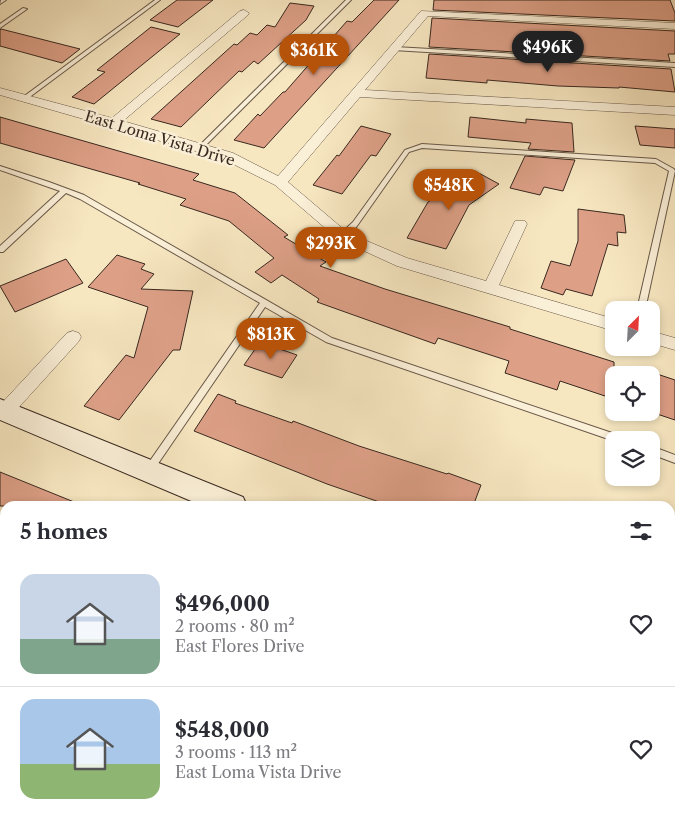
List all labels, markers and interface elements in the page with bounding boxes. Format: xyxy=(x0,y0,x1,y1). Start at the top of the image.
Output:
pin: $496K xyxy=(513,30,583,73)
pin: $361K xyxy=(279,34,349,76)
text: $496K xyxy=(523,37,573,57)
text: $361K xyxy=(290,40,338,60)
street label: East Loma Vista Drive xyxy=(83,106,237,170)
pin: $548K xyxy=(414,168,484,211)
text: $548K xyxy=(424,175,474,195)
pin: $293K xyxy=(296,226,366,269)
text: $293K xyxy=(306,233,356,253)
north arrow xyxy=(605,301,660,356)
map controls xyxy=(605,301,660,486)
pin: $813K xyxy=(236,318,306,360)
text: $813K xyxy=(247,324,295,344)
button: locate xyxy=(605,366,660,421)
button: layers xyxy=(605,431,660,486)
icon: filters xyxy=(627,517,655,545)
text: 5 homes xyxy=(20,519,108,544)
text: $496,000 xyxy=(175,591,270,616)
icon: home xyxy=(60,594,120,654)
icon: heart xyxy=(627,610,655,638)
text: 2 rooms · 80 m² xyxy=(175,616,295,636)
text: East Flores Drive xyxy=(175,636,304,656)
text: $548,000 xyxy=(175,717,269,742)
icon: home xyxy=(60,719,120,779)
icon: heart xyxy=(627,735,655,763)
text: 3 rooms · 113 m² xyxy=(175,742,297,762)
text: East Loma Vista Drive xyxy=(175,762,341,782)

